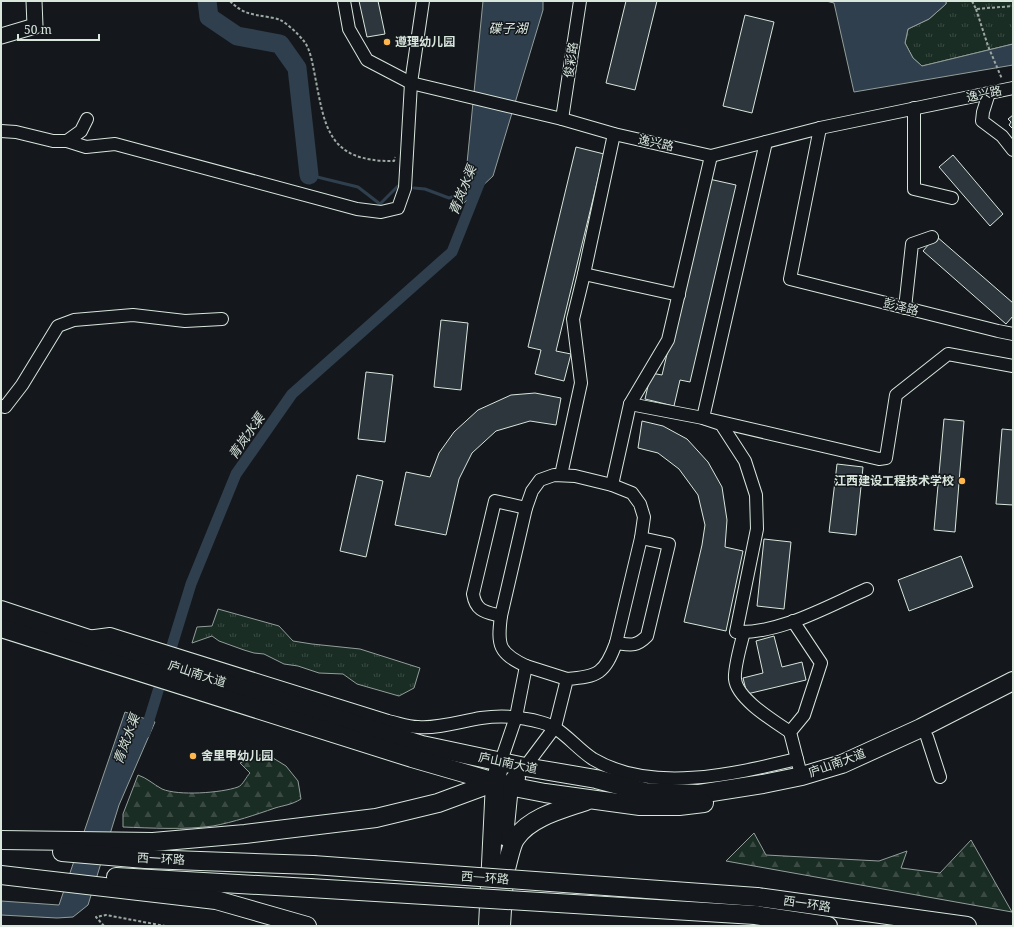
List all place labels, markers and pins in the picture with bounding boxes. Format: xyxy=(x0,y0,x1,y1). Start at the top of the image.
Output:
place label: 遵理幼儿园 xyxy=(395,33,455,50)
marker: 遵理幼儿园 xyxy=(382,37,392,47)
place label: 江西建设工程技术学校 xyxy=(834,472,954,489)
marker: 江西建设工程技术学校 xyxy=(957,476,967,486)
place label: 舍里甲幼儿园 xyxy=(201,747,273,764)
marker: 舍里甲幼儿园 xyxy=(188,751,198,761)

